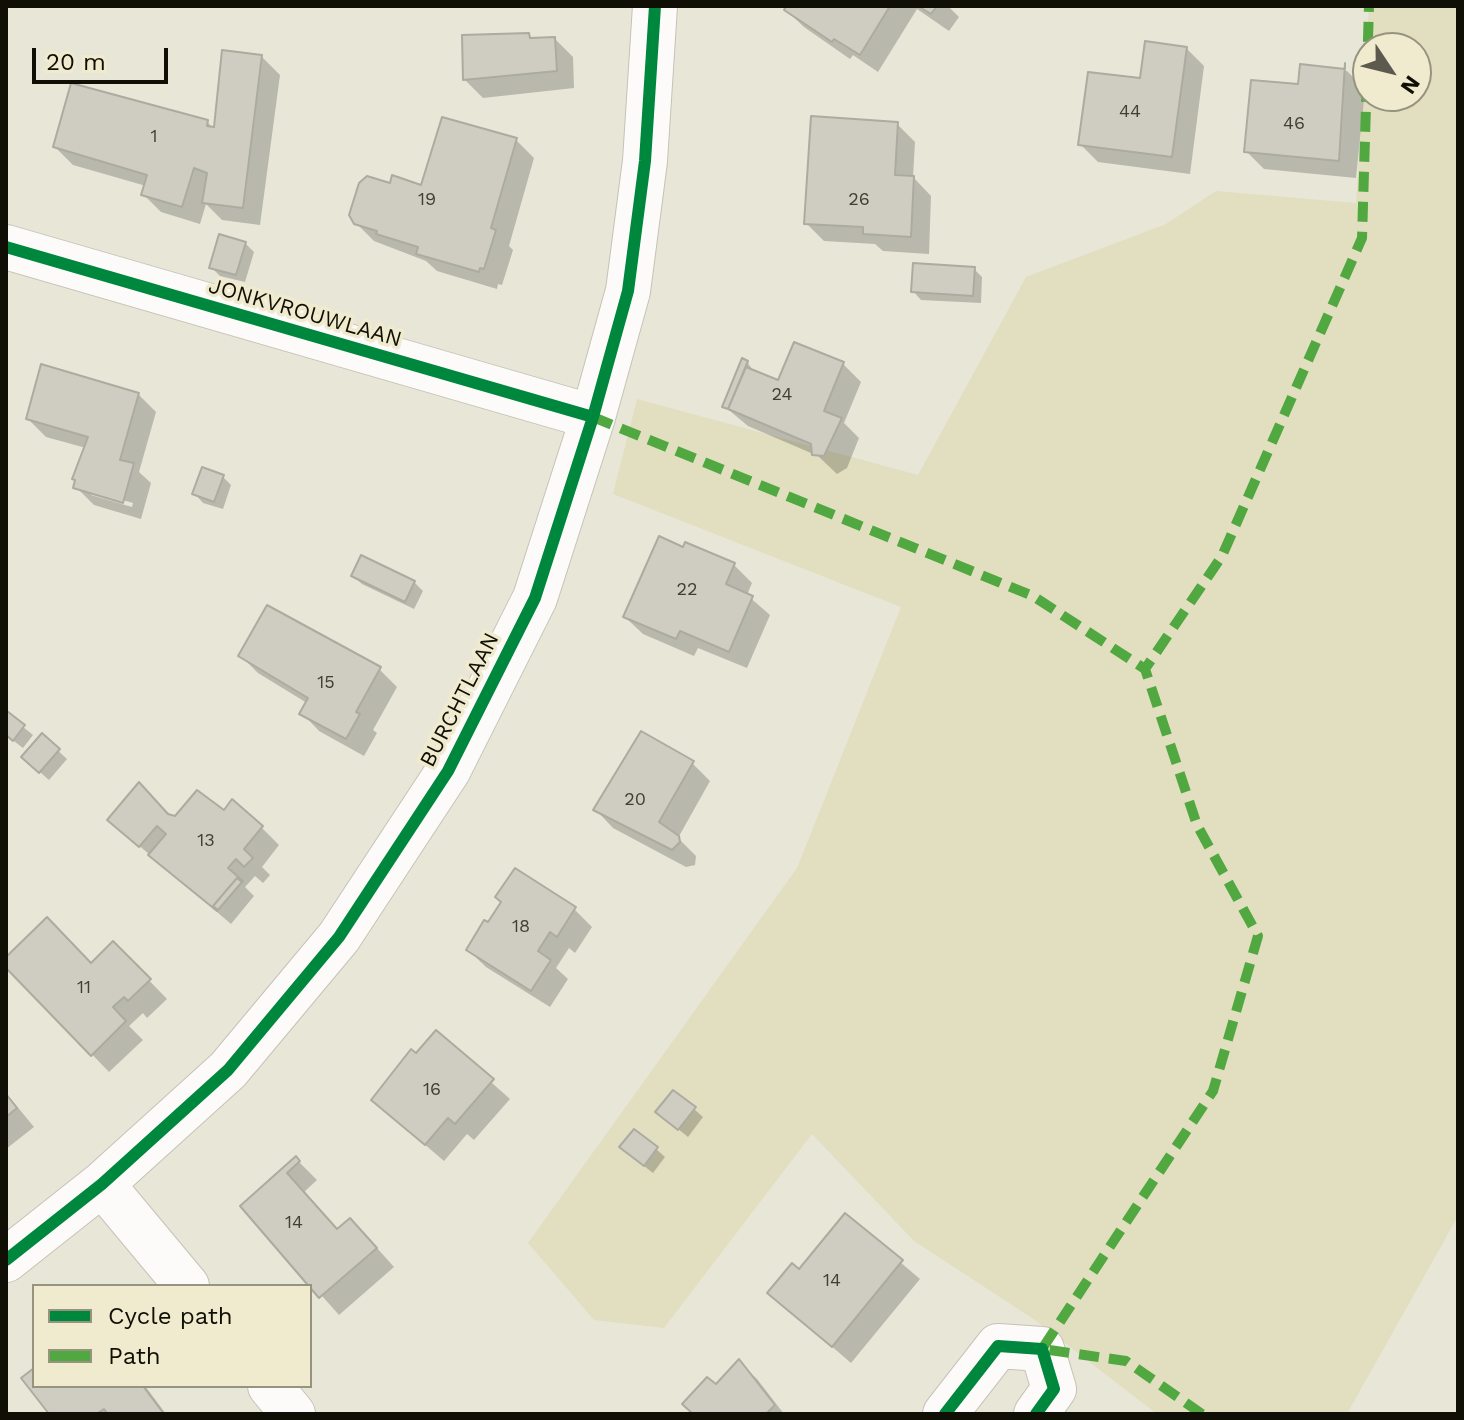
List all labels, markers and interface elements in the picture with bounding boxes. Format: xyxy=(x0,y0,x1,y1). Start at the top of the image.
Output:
scale bar xyxy=(36,32,172,82)
north arrow xyxy=(1352,32,1432,112)
text: 20 m xyxy=(46,48,106,76)
text: N xyxy=(1396,71,1425,99)
house number: 44 xyxy=(1119,101,1141,123)
house number: 46 xyxy=(1283,113,1305,135)
house number: 1 xyxy=(150,126,158,148)
house number: 19 xyxy=(418,189,436,211)
house number: 26 xyxy=(848,189,870,211)
street label: JONKVROUWLAAN xyxy=(205,273,405,353)
house number: 24 xyxy=(772,384,792,406)
house number: 22 xyxy=(677,579,697,601)
street label: BURCHTLAAN xyxy=(415,628,505,772)
house number: 15 xyxy=(317,672,335,694)
house number: 20 xyxy=(624,789,646,811)
house number: 13 xyxy=(197,830,215,852)
house number: 18 xyxy=(512,916,530,938)
house number: 11 xyxy=(77,977,91,999)
house number: 16 xyxy=(423,1079,441,1101)
house number: 14 xyxy=(285,1212,303,1234)
house number: 14 xyxy=(823,1270,841,1292)
legend xyxy=(32,1284,312,1388)
text: Cycle path xyxy=(108,1302,233,1330)
text: Path xyxy=(108,1342,161,1370)

